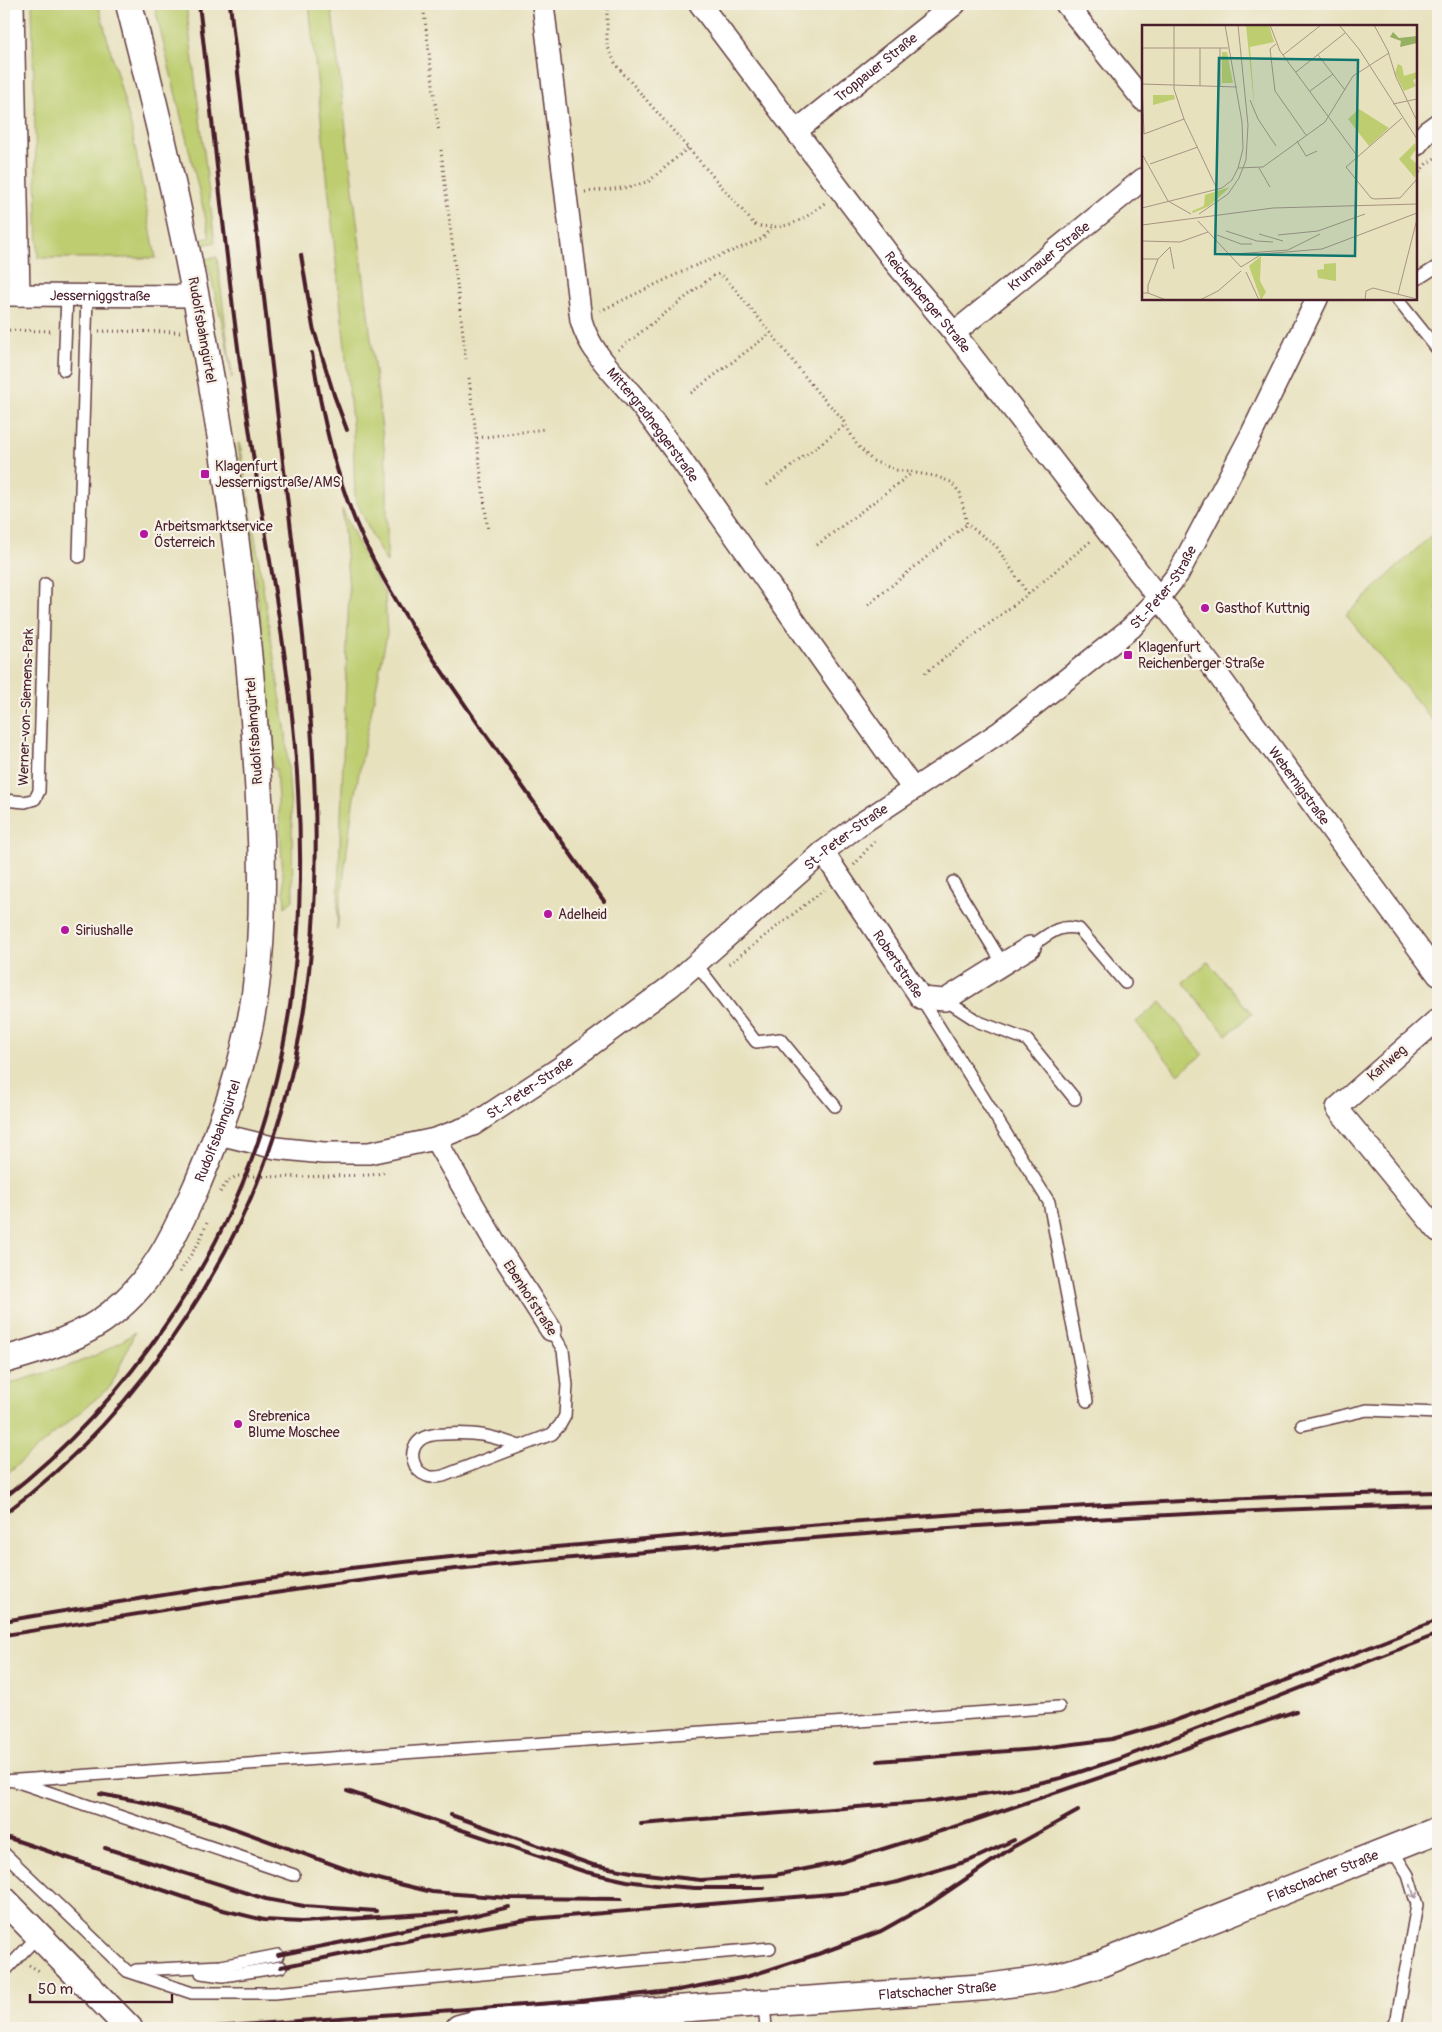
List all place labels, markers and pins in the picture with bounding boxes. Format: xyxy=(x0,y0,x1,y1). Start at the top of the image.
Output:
place label: Klagenfurt Jessernigstraße/AMS xyxy=(215,458,341,491)
marker: Klagenfurt Jessernigstraße/AMS xyxy=(199,468,211,480)
place label: Arbeitsmarktservice Österreich xyxy=(154,518,273,551)
marker: Arbeitsmarktservice Österreich xyxy=(138,528,150,540)
place label: Gasthof Kuttnig xyxy=(1215,600,1310,617)
marker: Gasthof Kuttnig xyxy=(1199,602,1211,614)
place label: Klagenfurt Reichenberger Straße xyxy=(1138,639,1264,672)
marker: Klagenfurt Reichenberger Straße xyxy=(1122,649,1134,661)
place label: Adelheid xyxy=(558,906,607,923)
marker: Adelheid xyxy=(542,908,554,920)
place label: Siriushalle xyxy=(75,922,133,939)
marker: Siriushalle xyxy=(59,924,71,936)
place label: Srebrenica Blume Moschee xyxy=(248,1408,340,1441)
marker: Srebrenica Blume Moschee xyxy=(232,1418,244,1430)

